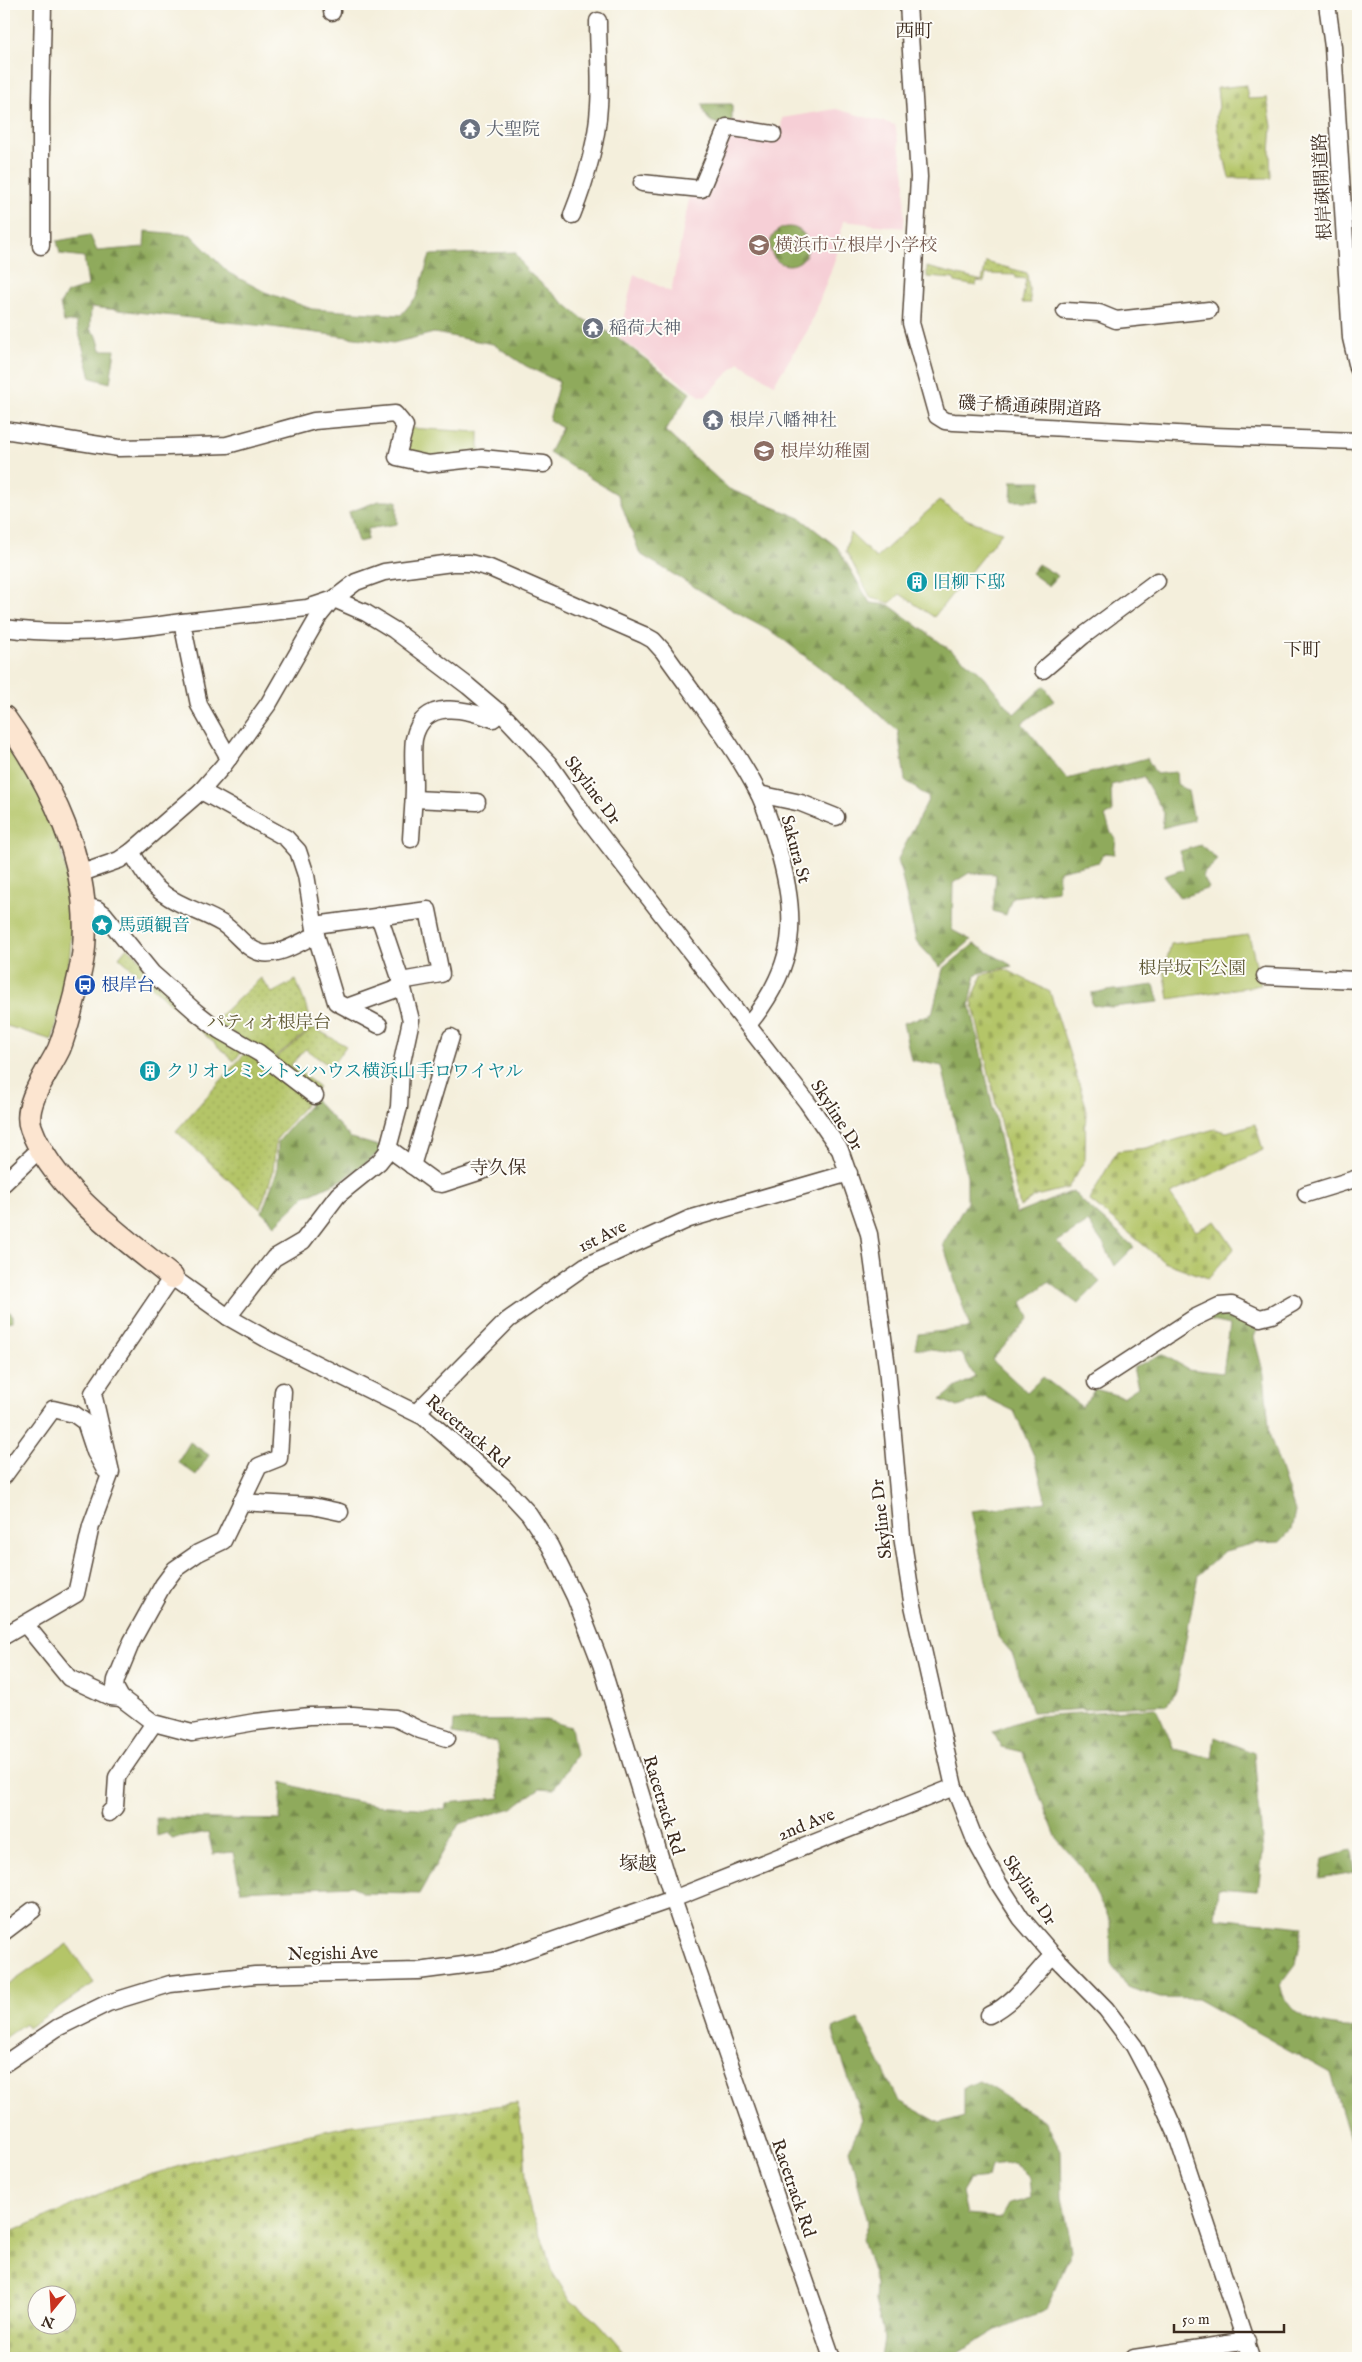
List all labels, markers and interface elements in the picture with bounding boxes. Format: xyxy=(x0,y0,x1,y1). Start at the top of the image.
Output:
district label: 西町 xyxy=(895,20,933,44)
temple icon: 大聖院 xyxy=(458,117,482,141)
place label: 大聖院 xyxy=(486,119,540,142)
street label: 根岸疎開道路 xyxy=(1309,132,1338,241)
school or university icon: 横浜市立根岸小学校 xyxy=(747,233,771,257)
place label: 横浜市立根岸小学校 xyxy=(775,235,937,258)
temple icon: 稲荷大神 xyxy=(581,316,605,340)
place label: 稲荷大神 xyxy=(609,318,681,341)
street label: 磯子橋通疎開道路 xyxy=(957,392,1102,423)
temple icon: 根岸八幡神社 xyxy=(701,408,725,432)
place label: 根岸八幡神社 xyxy=(729,410,837,433)
school or university icon: 根岸幼稚園 xyxy=(752,439,776,463)
place label: 根岸幼稚園 xyxy=(780,441,870,464)
building icon: 旧柳下邸 xyxy=(905,570,929,594)
place label: 旧柳下邸 xyxy=(933,572,1005,595)
district label: 下町 xyxy=(1283,639,1321,663)
street label: Skyline Dr xyxy=(559,752,625,830)
street label: Sakura St xyxy=(774,813,815,886)
place icon: 馬頭観音 xyxy=(90,913,114,937)
place label: 馬頭観音 xyxy=(118,915,190,938)
park label: 根岸坂下公園 xyxy=(1138,958,1246,981)
bus stop icon: 根岸台 xyxy=(73,973,97,997)
place label: 根岸台 xyxy=(101,975,155,998)
park label: パティオ根岸台 xyxy=(207,1012,331,1035)
building icon: クリオレミントンハウス横浜山手ロワイヤル xyxy=(138,1059,162,1083)
place label: クリオレミントンハウス横浜山手ロワイヤル xyxy=(166,1061,523,1084)
street label: Skyline Dr xyxy=(804,1076,867,1156)
district label: 寺久保 xyxy=(469,1157,527,1181)
street label: 1st Ave xyxy=(575,1216,631,1259)
street label: Racetrack Rd xyxy=(420,1390,514,1474)
street label: Skyline Dr xyxy=(867,1477,898,1560)
street label: Racetrack Rd xyxy=(637,1753,689,1858)
street label: 2nd Ave xyxy=(775,1804,838,1847)
street label: Skyline Dr xyxy=(997,1851,1061,1931)
district label: 塚越 xyxy=(619,1853,657,1877)
street label: Negishi Ave xyxy=(288,1942,378,1967)
street label: Racetrack Rd xyxy=(765,2136,820,2241)
north arrow xyxy=(28,2284,78,2334)
scale bar xyxy=(1174,2302,1284,2334)
text: 50 m xyxy=(1182,2310,1210,2329)
text: N xyxy=(40,2311,58,2332)

